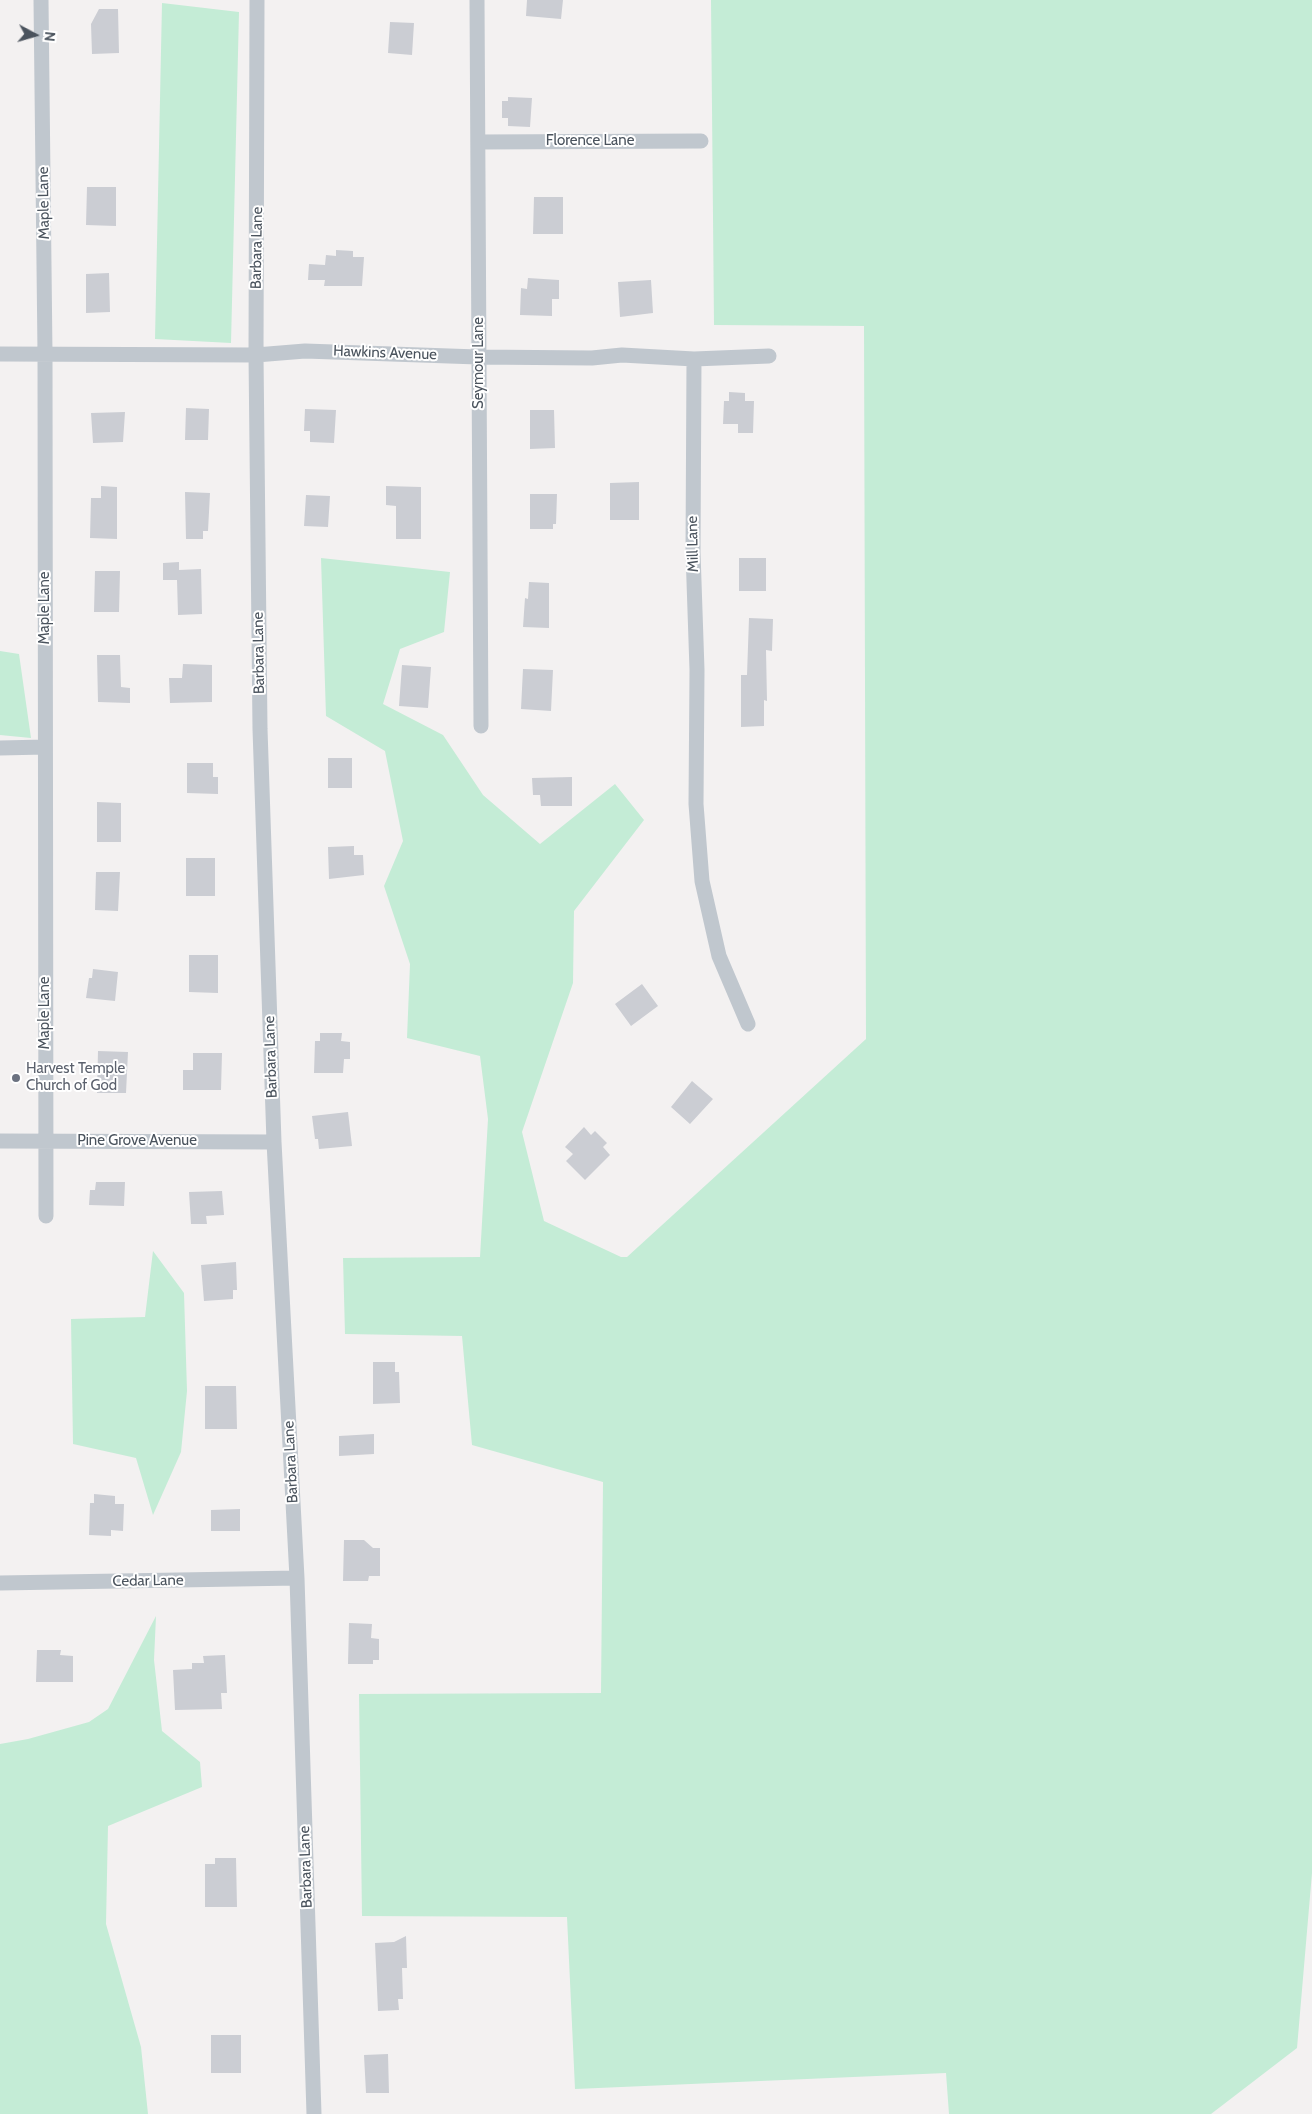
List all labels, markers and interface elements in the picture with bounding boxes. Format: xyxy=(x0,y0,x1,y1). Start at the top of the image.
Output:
north arrow xyxy=(10,10,60,60)
text: N xyxy=(40,31,59,42)
street label: Florence Lane xyxy=(546,132,634,150)
street label: Maple Lane xyxy=(34,166,54,240)
street label: Barbara Lane xyxy=(247,207,267,289)
street label: Seymour Lane xyxy=(470,317,488,409)
street label: Hawkins Avenue xyxy=(333,342,437,364)
street label: Mill Lane xyxy=(684,516,702,572)
street label: Maple Lane xyxy=(36,572,54,644)
street label: Barbara Lane xyxy=(249,612,269,694)
street label: Maple Lane xyxy=(36,977,54,1049)
street label: Barbara Lane xyxy=(261,1016,281,1098)
place label: Harvest Temple Church of God xyxy=(26,1060,125,1095)
marker: Harvest Temple Church of God xyxy=(10,1072,22,1084)
street label: Pine Grove Avenue xyxy=(77,1132,197,1150)
street label: Barbara Lane xyxy=(280,1420,302,1504)
street label: Cedar Lane xyxy=(112,1571,184,1591)
street label: Barbara Lane xyxy=(296,1826,316,1908)

